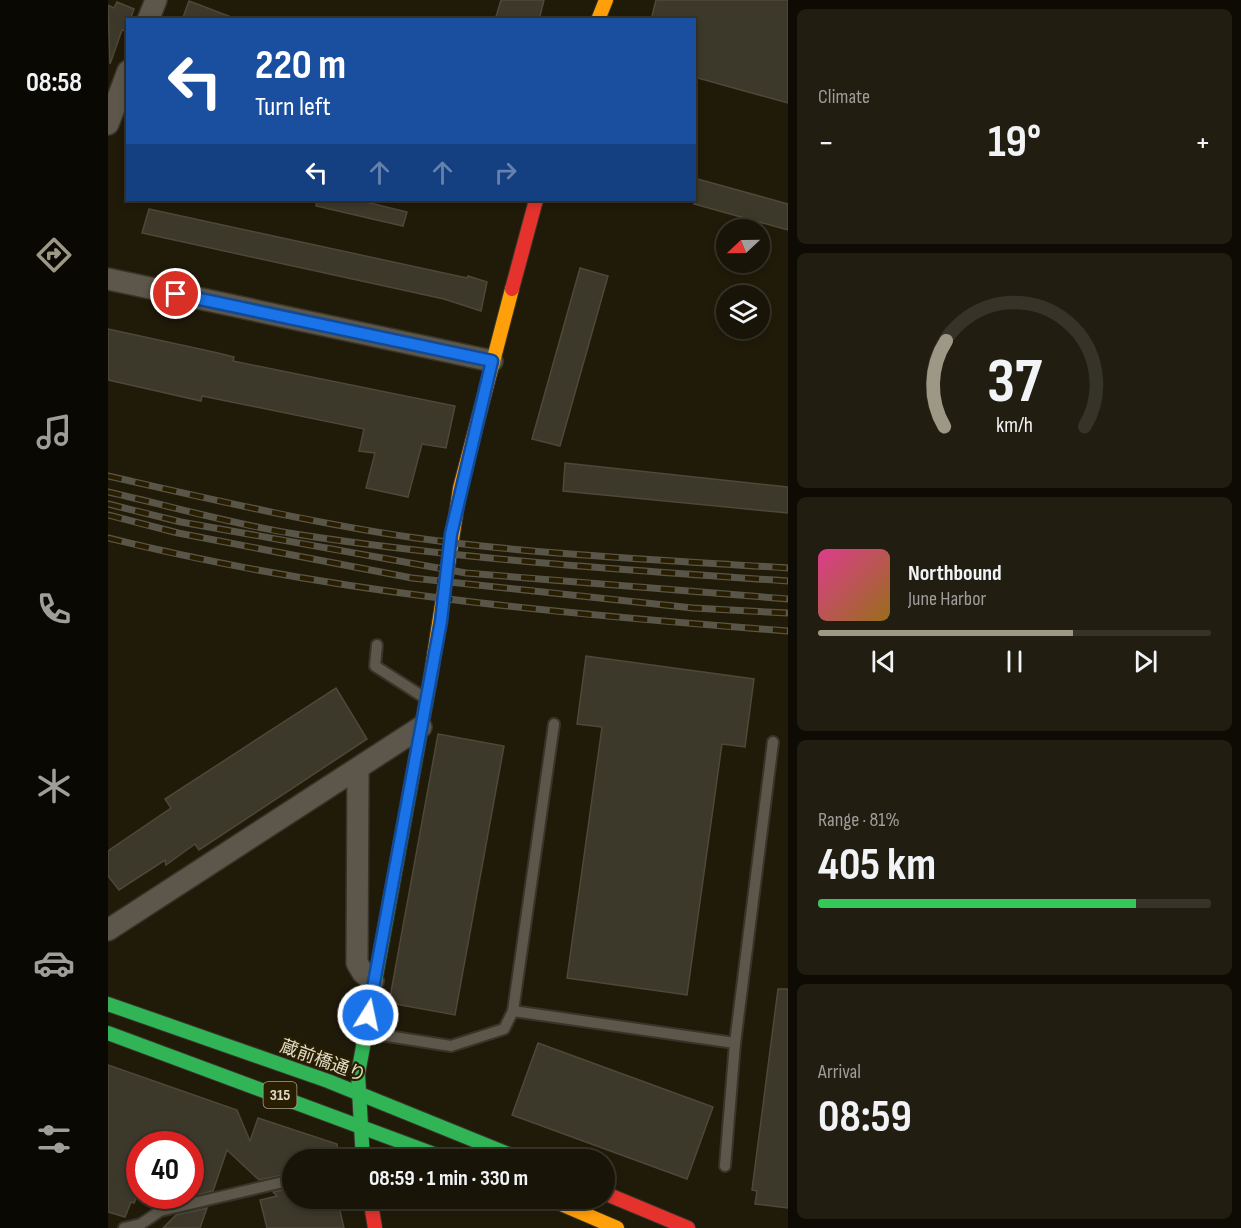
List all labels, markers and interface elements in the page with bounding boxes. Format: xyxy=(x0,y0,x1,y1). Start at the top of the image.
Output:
text: 220 m xyxy=(255,40,346,91)
icon: left xyxy=(156,42,234,120)
text: 08:58 xyxy=(26,67,82,99)
text: Climate xyxy=(818,85,870,109)
text: Turn left xyxy=(255,91,331,123)
text: 19° xyxy=(988,115,1041,170)
text: − xyxy=(818,123,834,163)
text: + xyxy=(1195,123,1211,163)
icon: left xyxy=(300,156,333,189)
icon: ahead xyxy=(363,156,396,189)
icon: ahead xyxy=(426,156,459,189)
icon: right xyxy=(489,156,522,189)
north arrow xyxy=(716,219,770,273)
map controls xyxy=(716,219,770,339)
icon: directions xyxy=(33,234,75,276)
pin xyxy=(150,268,201,319)
icon: arrive xyxy=(159,277,192,310)
button: layers xyxy=(716,285,770,339)
text: 37 xyxy=(987,345,1043,420)
icon: music xyxy=(33,411,75,453)
text: km/h xyxy=(996,414,1033,439)
text: Northbound xyxy=(908,560,1002,587)
text: June Harbor xyxy=(908,587,986,611)
icon: phone xyxy=(33,588,75,630)
icon: previous xyxy=(867,645,900,678)
icon: pause xyxy=(998,645,1031,678)
icon: next xyxy=(1129,645,1162,678)
icon: climate xyxy=(33,765,75,807)
text: Range · 81% xyxy=(818,808,900,832)
text: 405 km xyxy=(818,838,936,893)
icon: car xyxy=(33,942,75,984)
position arrow xyxy=(336,983,400,1047)
street label: 蔵前橋通り xyxy=(277,1036,369,1086)
text: Arrival xyxy=(818,1060,861,1084)
road number: 315 xyxy=(264,1082,296,1108)
text: 08:59 xyxy=(818,1090,912,1145)
icon: filters xyxy=(33,1118,75,1160)
speed limit sign: 40 xyxy=(126,1131,204,1209)
text: 08:59 · 1 min · 330 m xyxy=(369,1165,528,1192)

